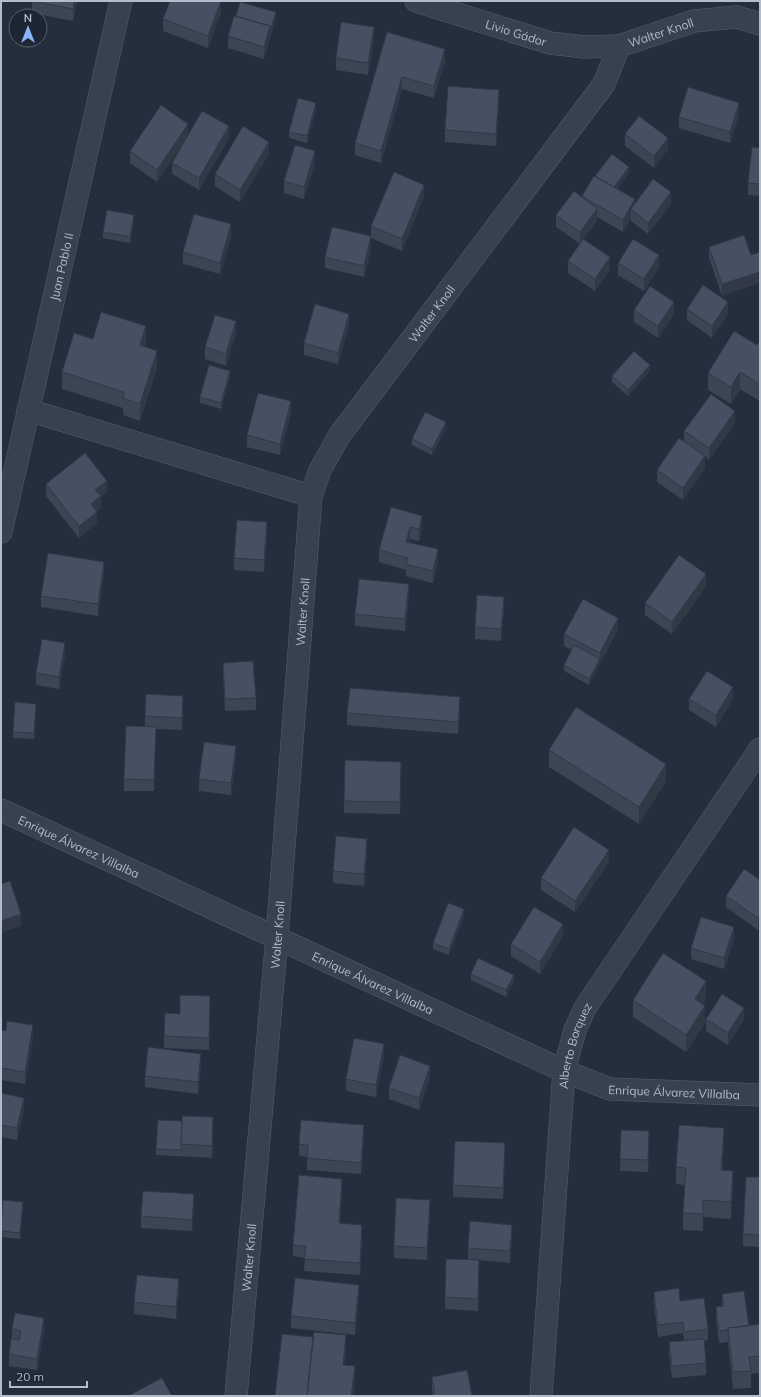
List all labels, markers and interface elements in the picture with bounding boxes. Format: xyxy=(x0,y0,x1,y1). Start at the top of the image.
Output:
north arrow xyxy=(8,8,48,48)
text: N xyxy=(24,11,32,25)
street label: Walter Knoll xyxy=(626,14,695,50)
street label: Livio Gádor xyxy=(484,16,549,49)
street label: Juan Pablo II xyxy=(46,231,76,302)
street label: Walter Knoll xyxy=(405,282,458,345)
street label: Walter Knoll xyxy=(292,577,312,646)
street label: Enrique Álvarez Villalba xyxy=(16,812,142,881)
street label: Walter Knoll xyxy=(267,900,287,969)
street label: Enrique Álvarez Villalba xyxy=(310,948,436,1017)
street label: Alberto Borquez xyxy=(555,999,594,1090)
street label: Enrique Álvarez Villalba xyxy=(608,1081,740,1102)
street label: Walter Knoll xyxy=(238,1223,259,1292)
scale bar xyxy=(10,1363,87,1389)
text: 20 m xyxy=(16,1369,44,1384)

